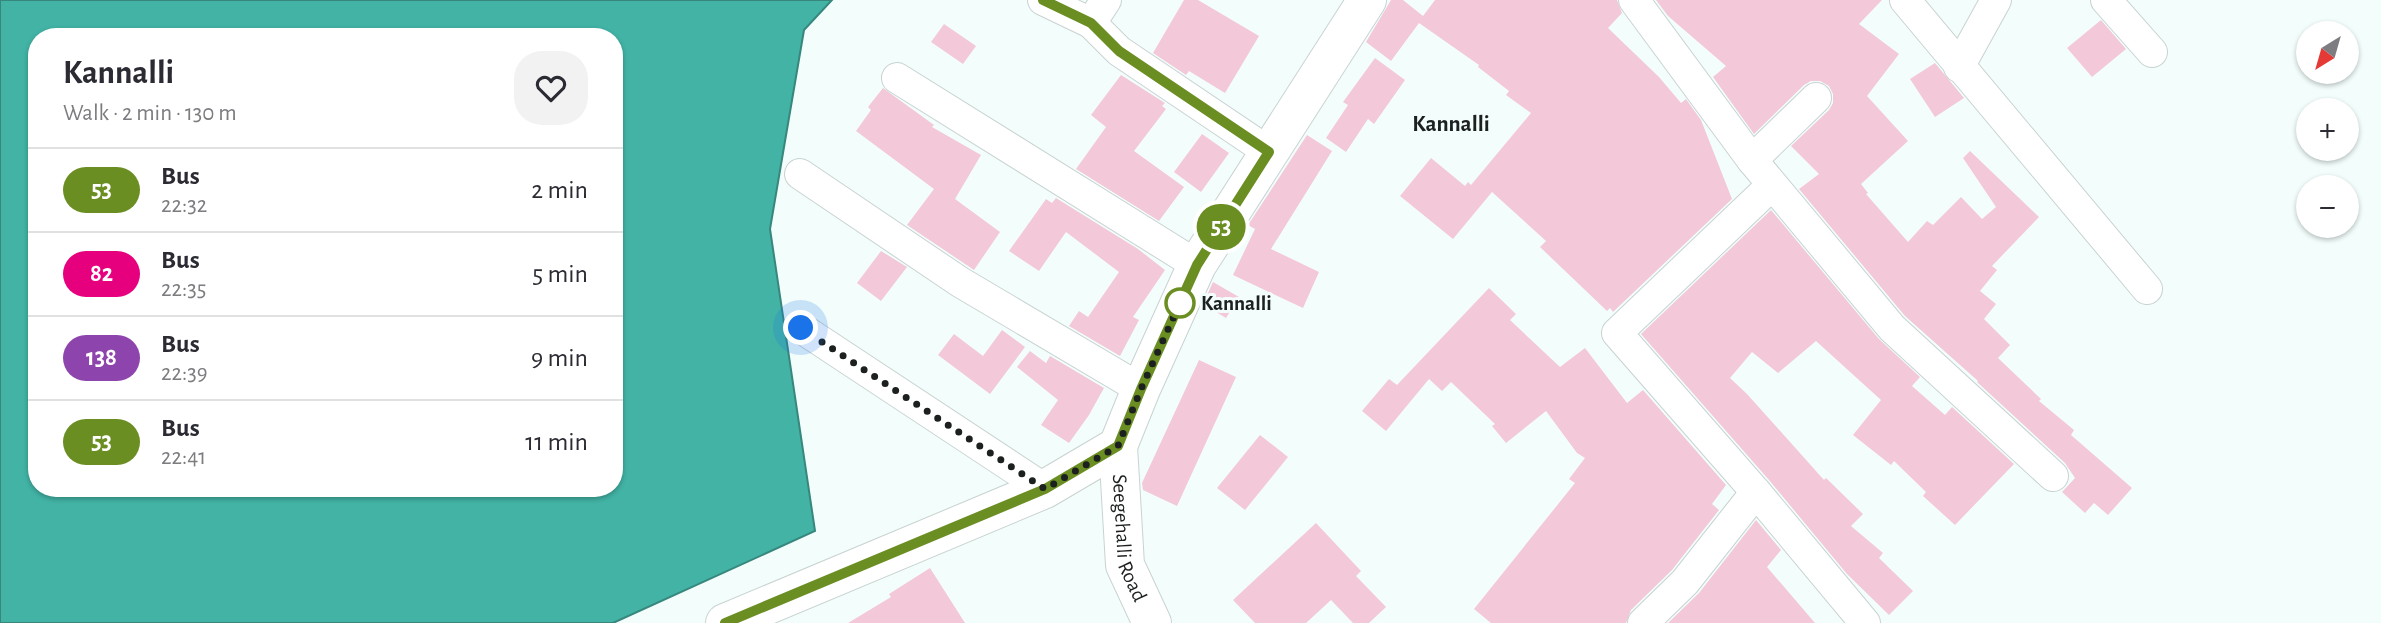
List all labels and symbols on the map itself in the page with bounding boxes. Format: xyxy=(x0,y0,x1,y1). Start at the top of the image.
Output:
north arrow xyxy=(2296,21,2359,84)
district label: Kannalli xyxy=(1412,113,1490,136)
line badge: 53 xyxy=(1190,204,1252,250)
marker: Kannalli xyxy=(1165,288,1195,318)
place label: Kannalli xyxy=(1201,293,1272,314)
your location xyxy=(783,310,818,345)
street label: Seegehalli Road xyxy=(1109,473,1150,605)

